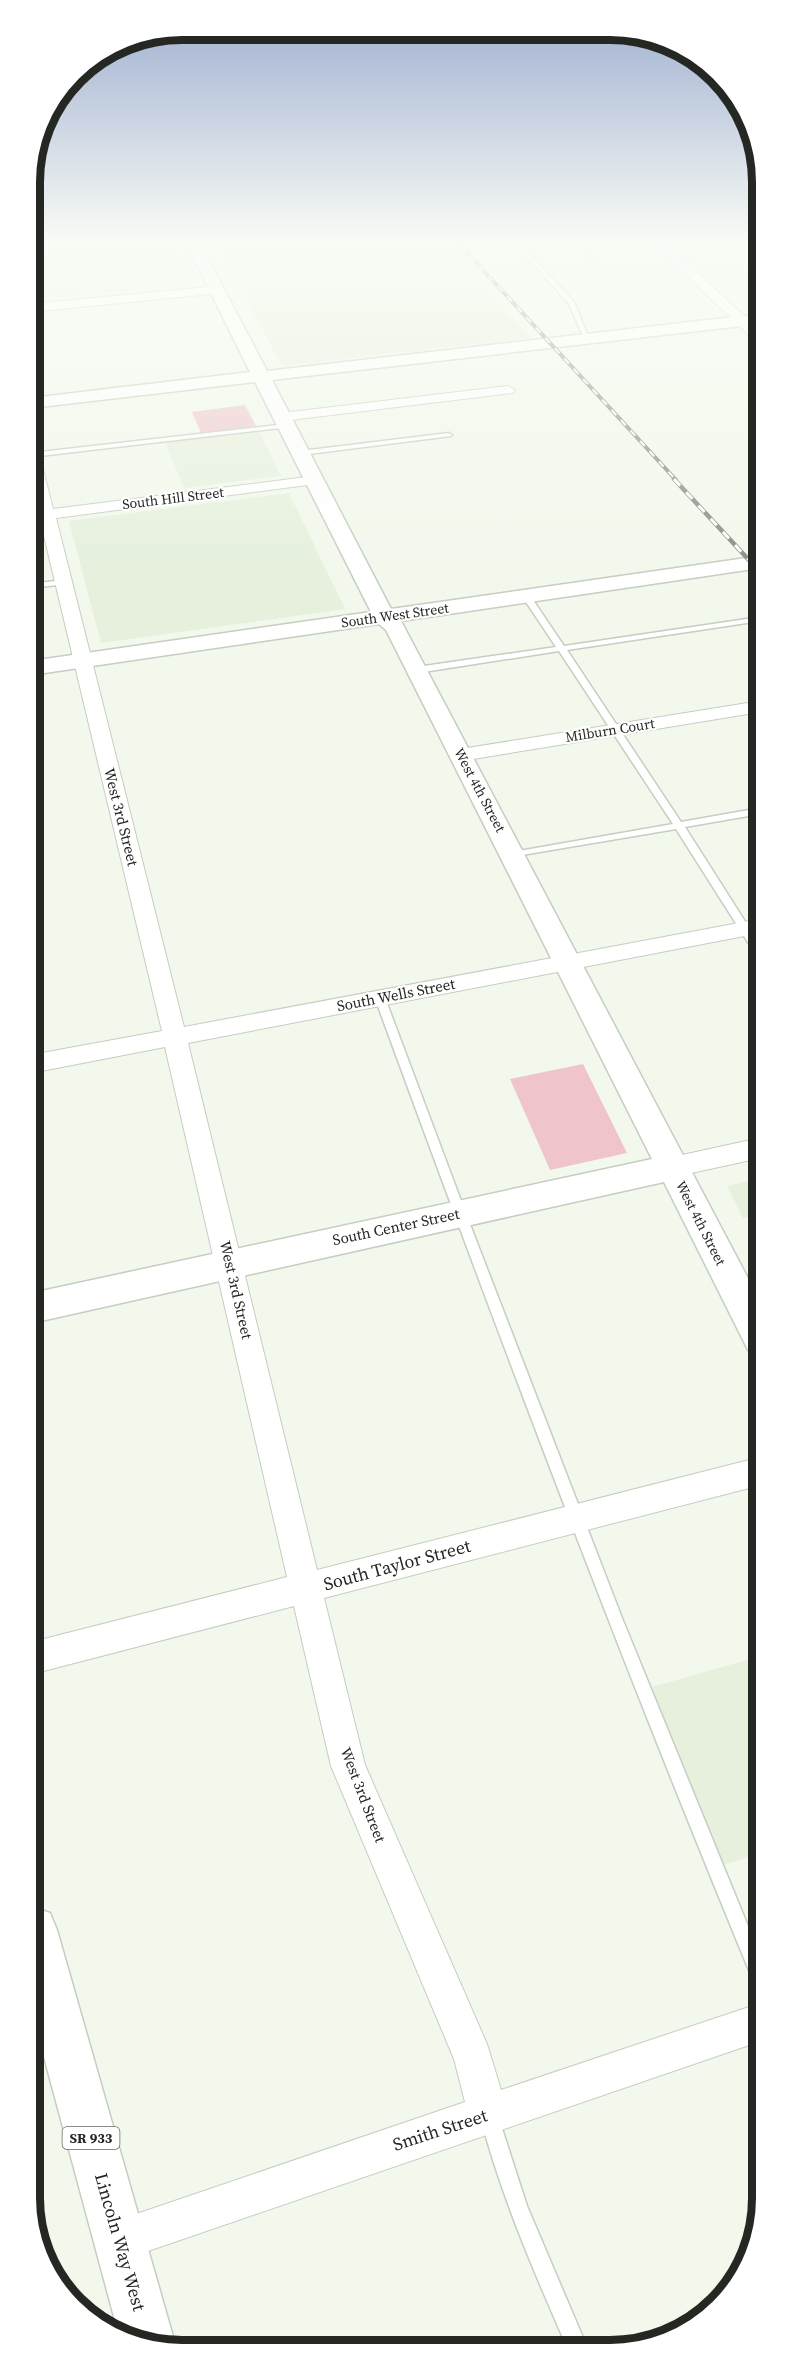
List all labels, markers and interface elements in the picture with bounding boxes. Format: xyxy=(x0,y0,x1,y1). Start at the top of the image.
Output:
street label: South Hill Street xyxy=(121,482,225,514)
street label: South West Street xyxy=(340,597,450,632)
street label: Milburn Court xyxy=(564,713,656,747)
street label: West 4th Street xyxy=(449,744,511,836)
street label: West 3rd Street xyxy=(99,766,144,868)
street label: South Wells Street xyxy=(335,973,457,1016)
street label: West 4th Street xyxy=(671,1177,731,1269)
street label: South Center Street xyxy=(331,1203,461,1250)
street label: West 3rd Street xyxy=(215,1239,258,1341)
street label: South Taylor Street xyxy=(320,1533,473,1596)
street label: West 3rd Street xyxy=(336,1744,391,1846)
street label: Smith Street xyxy=(389,2102,491,2157)
road number: SR 933 xyxy=(62,2127,119,2149)
street label: Lincoln Way West xyxy=(89,2170,152,2314)

